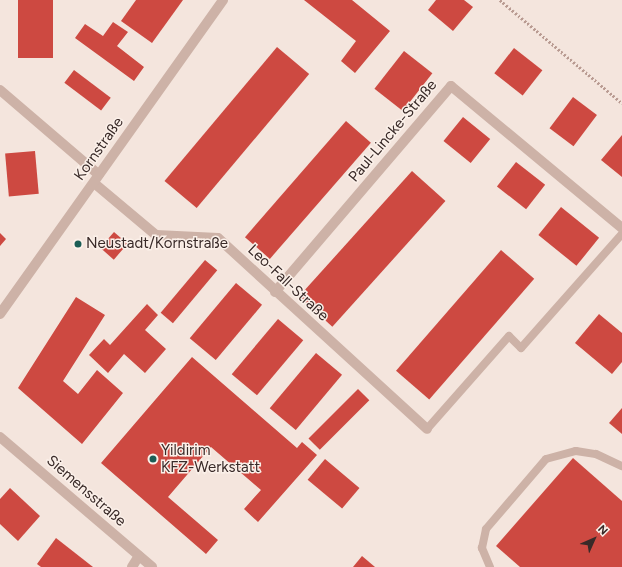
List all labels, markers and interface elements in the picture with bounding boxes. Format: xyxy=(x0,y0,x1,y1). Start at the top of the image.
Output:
street label: Paul-Lincke-Straße xyxy=(345,76,441,186)
street label: Kornstraße xyxy=(71,114,127,184)
place label: Neustadt/Kornstraße xyxy=(86,235,228,253)
marker: Neustadt/Kornstraße xyxy=(73,239,83,249)
street label: Leo-Fall-Straße xyxy=(244,241,332,325)
place label: Yildirim KFZ-Werkstatt xyxy=(161,441,260,476)
street label: Siemensstraße xyxy=(43,452,129,530)
marker: Yildirim KFZ-Werkstatt xyxy=(148,454,158,464)
north arrow xyxy=(574,519,614,559)
text: N xyxy=(595,523,610,538)

